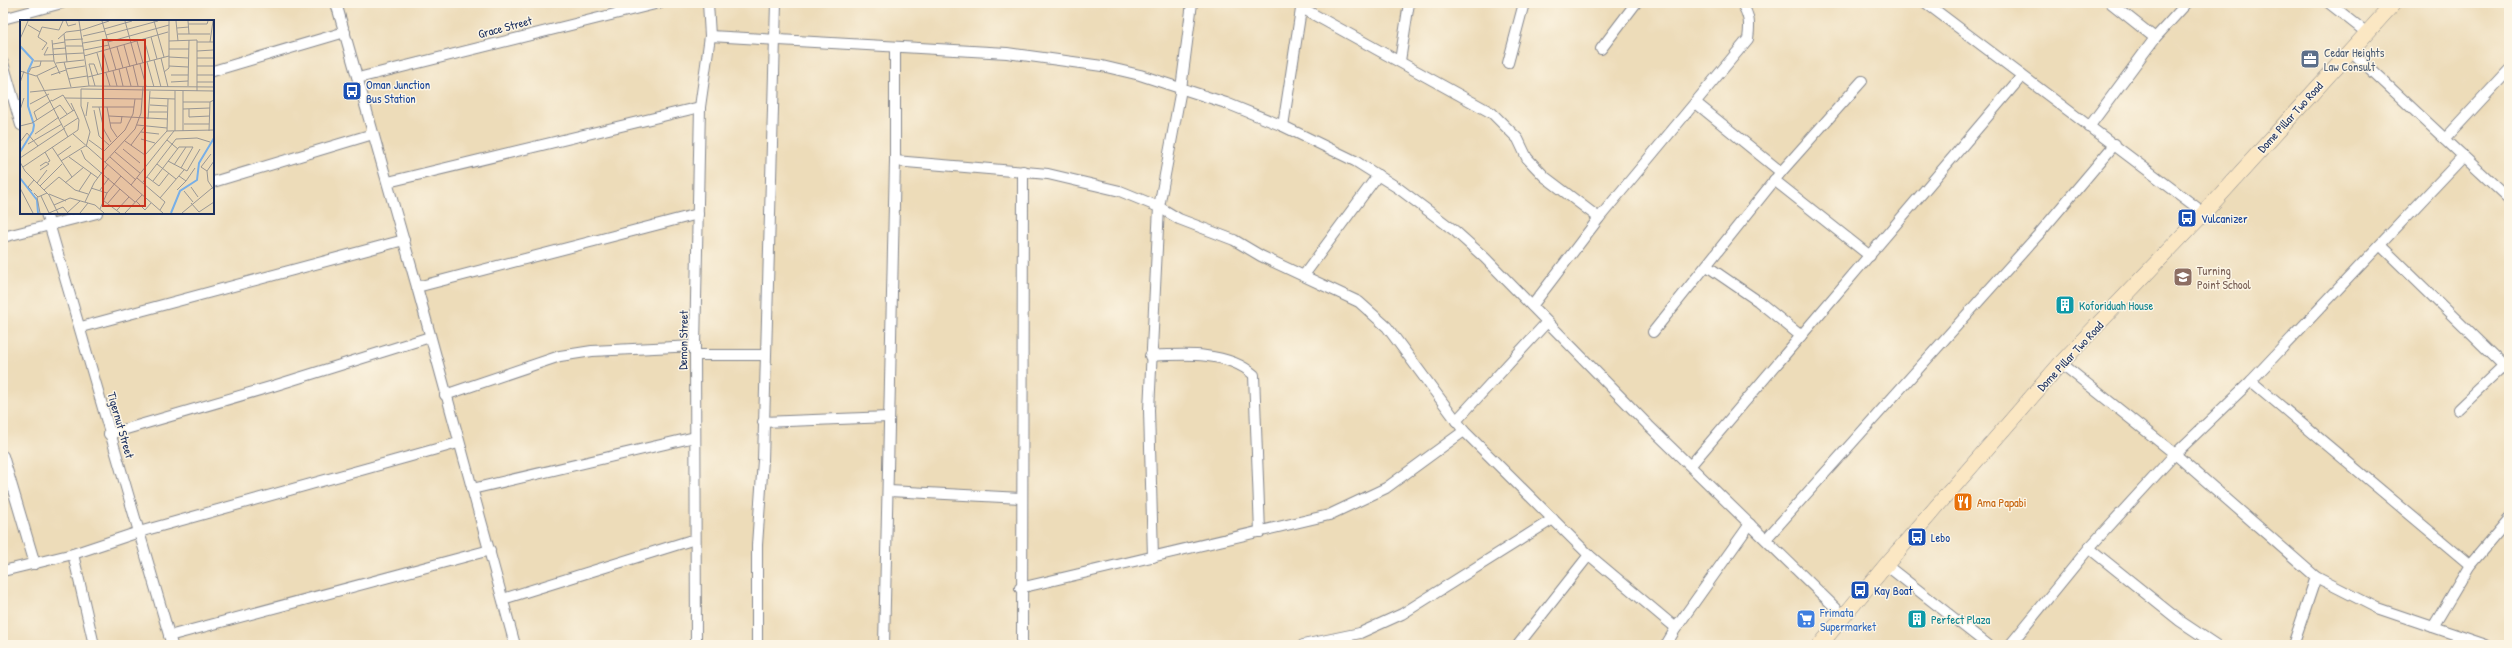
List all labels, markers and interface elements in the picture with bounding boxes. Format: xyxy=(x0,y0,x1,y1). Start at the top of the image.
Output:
street label: Grace Street xyxy=(476,11,535,42)
inset map xyxy=(20,20,214,214)
place label: Cedar Heights Law Consult xyxy=(2324,44,2385,75)
office icon: Cedar Heights Law Consult xyxy=(2299,48,2321,70)
place label: Oman Junction Bus Station xyxy=(366,76,430,107)
street label: Dome Pillar Two Road xyxy=(2253,77,2327,156)
bus stop icon: Oman Junction Bus Station xyxy=(341,80,363,102)
bus stop icon: Vulcanizer xyxy=(2176,207,2198,229)
place label: Vulcanizer xyxy=(2201,210,2248,227)
place label: Turning Point School xyxy=(2197,262,2251,293)
school or university icon: Turning Point School xyxy=(2172,266,2194,288)
building icon: Koforiduah House xyxy=(2054,294,2076,316)
place label: Koforiduah House xyxy=(2079,297,2153,314)
street label: Demon Street xyxy=(674,309,692,370)
street label: Dome Pillar Two Road xyxy=(2033,317,2107,395)
street label: Tigernut Street xyxy=(103,390,139,461)
restaurant icon: Ama Papabi xyxy=(1952,491,1974,513)
place label: Ama Papabi xyxy=(1977,494,2026,511)
bus stop icon: Lebo xyxy=(1906,526,1928,548)
place label: Lebo xyxy=(1931,529,1950,546)
bus stop icon: Kay Boat xyxy=(1849,579,1871,601)
place label: Kay Boat xyxy=(1874,582,1913,599)
place label: Frimata Supermarket xyxy=(1819,604,1877,635)
supermarket icon: Frimata Supermarket xyxy=(1795,608,1817,630)
building icon: Perfect Plaza xyxy=(1906,608,1928,630)
place label: Perfect Plaza xyxy=(1931,611,1991,628)

